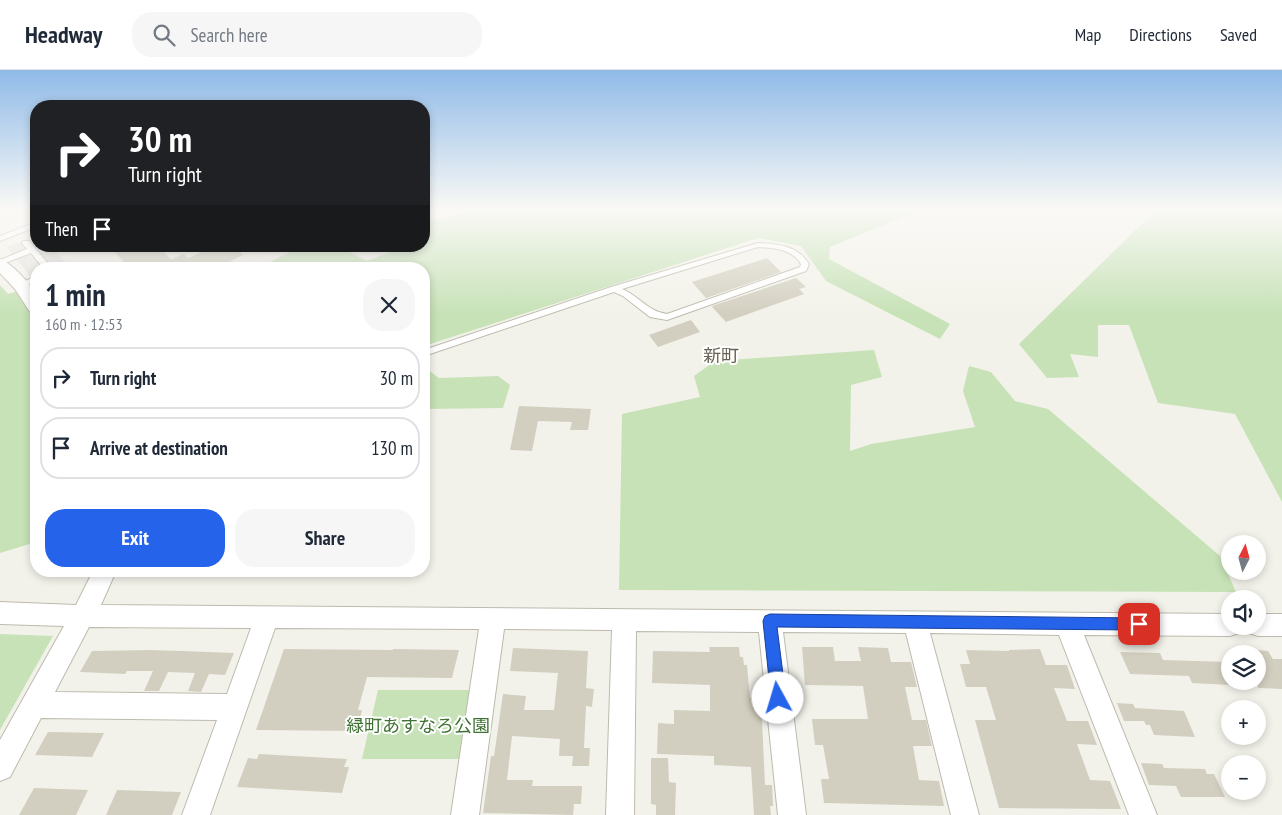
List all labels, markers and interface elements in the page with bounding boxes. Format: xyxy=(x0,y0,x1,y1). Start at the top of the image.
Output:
search box xyxy=(132,12,482,57)
text: Headway xyxy=(25,19,102,50)
icon: search xyxy=(150,21,178,49)
text: Search here xyxy=(190,23,268,47)
text: Map xyxy=(1075,23,1101,46)
text: Directions xyxy=(1129,23,1192,46)
text: Saved xyxy=(1220,23,1257,46)
text: 30 m xyxy=(128,116,192,162)
icon: right xyxy=(45,120,110,185)
text: Turn right xyxy=(128,160,202,188)
icon: arrive xyxy=(88,215,116,243)
text: Then xyxy=(45,217,78,241)
text: 1 min xyxy=(45,275,106,314)
button: close xyxy=(363,279,415,331)
text: 160 m · 12:53 xyxy=(45,314,123,334)
district label: 新町 xyxy=(703,344,739,367)
icon: right xyxy=(47,364,75,392)
text: Turn right xyxy=(90,366,156,390)
text: 30 m xyxy=(380,366,413,390)
icon: arrive xyxy=(47,434,75,462)
text: Arrive at destination xyxy=(90,436,228,460)
text: 130 m xyxy=(371,436,413,460)
button: Exit xyxy=(45,509,225,567)
button: Share xyxy=(235,509,415,567)
north arrow xyxy=(1221,535,1266,580)
map controls xyxy=(1221,535,1266,800)
button: sound xyxy=(1221,590,1266,635)
pin xyxy=(1118,603,1160,645)
icon: arrive xyxy=(1125,610,1153,638)
button: layers xyxy=(1221,645,1266,690)
position arrow xyxy=(751,671,803,723)
button: + xyxy=(1221,700,1266,745)
park label: 緑町あすなろ公園 xyxy=(346,714,490,737)
button: − xyxy=(1221,755,1266,800)

